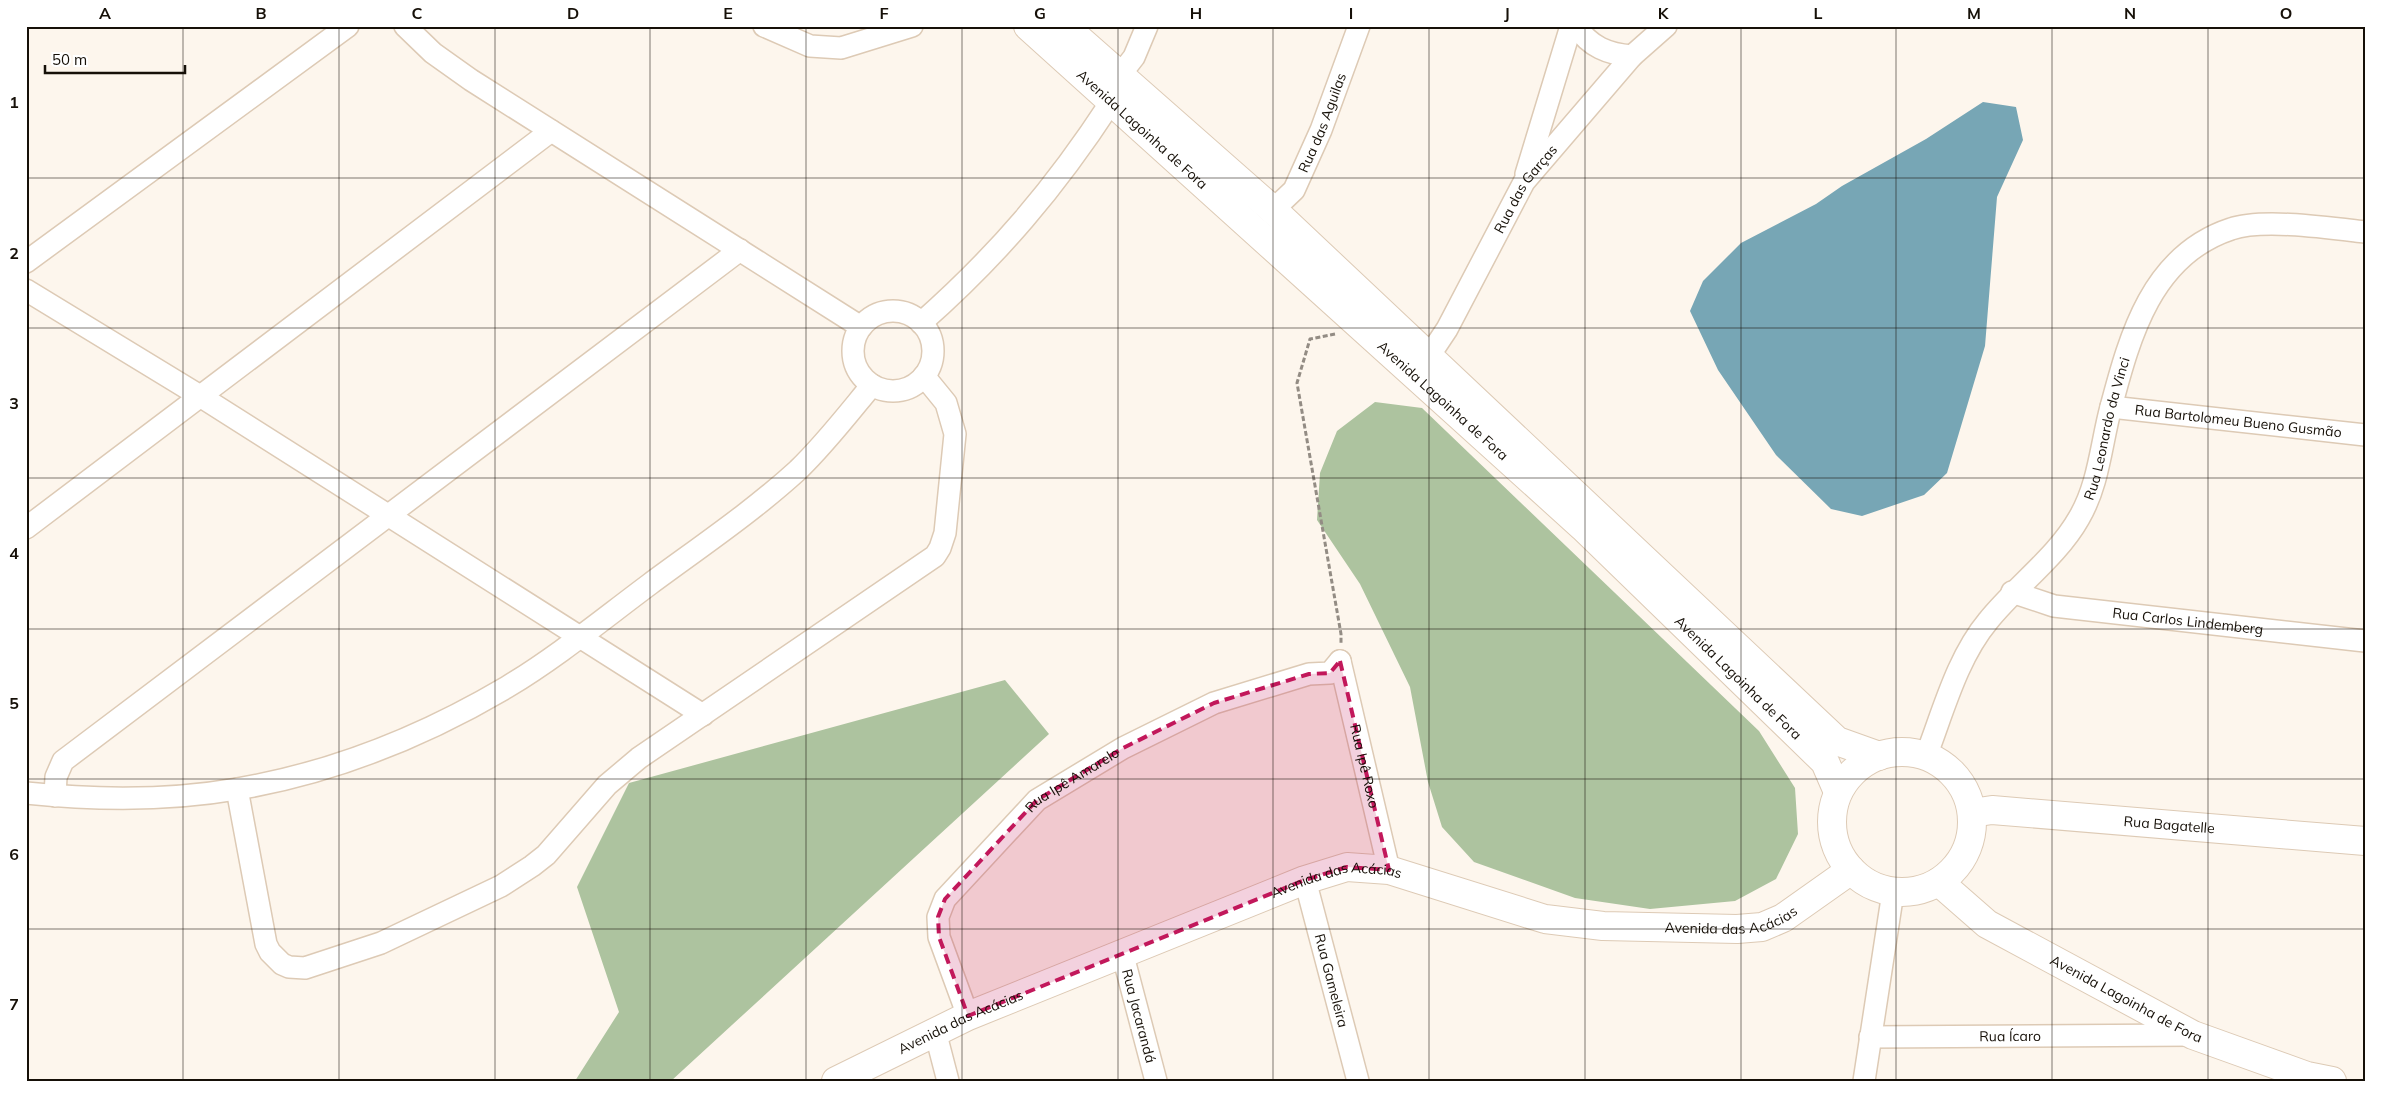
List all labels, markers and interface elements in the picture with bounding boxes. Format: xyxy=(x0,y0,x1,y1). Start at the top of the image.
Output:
text: A xyxy=(99,3,111,23)
text: B xyxy=(255,3,267,23)
text: C xyxy=(412,3,423,23)
text: D xyxy=(567,3,579,23)
text: E xyxy=(723,3,733,23)
text: F xyxy=(879,3,889,23)
text: G xyxy=(1034,3,1046,23)
text: H xyxy=(1190,3,1202,23)
text: I xyxy=(1349,3,1353,23)
text: J xyxy=(1504,3,1510,23)
text: K xyxy=(1658,3,1670,23)
text: L xyxy=(1814,3,1823,23)
text: M xyxy=(1967,3,1981,23)
text: N xyxy=(2124,3,2136,23)
text: O xyxy=(2280,3,2292,23)
scale bar xyxy=(45,42,185,74)
text: 50 m xyxy=(52,50,87,69)
street label: Avenida Lagoinha de Fora xyxy=(1073,66,1211,193)
street label: Rua das Aguilas xyxy=(1294,70,1350,175)
text: 1 xyxy=(9,92,19,112)
street label: Rua das Garças xyxy=(1490,141,1561,236)
text: 2 xyxy=(9,243,19,263)
street label: Avenida Lagoinha de Fora xyxy=(1374,337,1512,464)
street label: Rua Leonardo da Vinci xyxy=(2080,355,2134,503)
text: 3 xyxy=(9,393,19,413)
street label: Rua Bartolomeu Bueno Gusmão xyxy=(2134,401,2343,441)
text: 4 xyxy=(9,543,19,563)
street label: Rua Carlos Lindemberg xyxy=(2112,604,2264,638)
street label: Avenida Lagoinha de Fora xyxy=(1671,612,1805,743)
text: 5 xyxy=(9,693,19,713)
street label: Rua Ipê Roxo xyxy=(1346,722,1383,810)
street label: Rua Ipê Amarelo xyxy=(1021,743,1122,816)
street label: Rua Bagatelle xyxy=(2123,812,2215,837)
text: 6 xyxy=(9,844,19,864)
street label: Avenida das Acácias xyxy=(1268,858,1404,902)
street label: Avenida das Acácias xyxy=(1664,902,1801,938)
street label: Rua Gameleira xyxy=(1311,932,1352,1029)
street label: Avenida Lagoinha de Fora xyxy=(2047,951,2205,1047)
street label: Rua Jacarandá xyxy=(1118,967,1160,1065)
street label: Avenida das Acácias xyxy=(895,986,1026,1058)
text: 7 xyxy=(9,994,19,1014)
street label: Rua Ícaro xyxy=(1979,1027,2041,1045)

